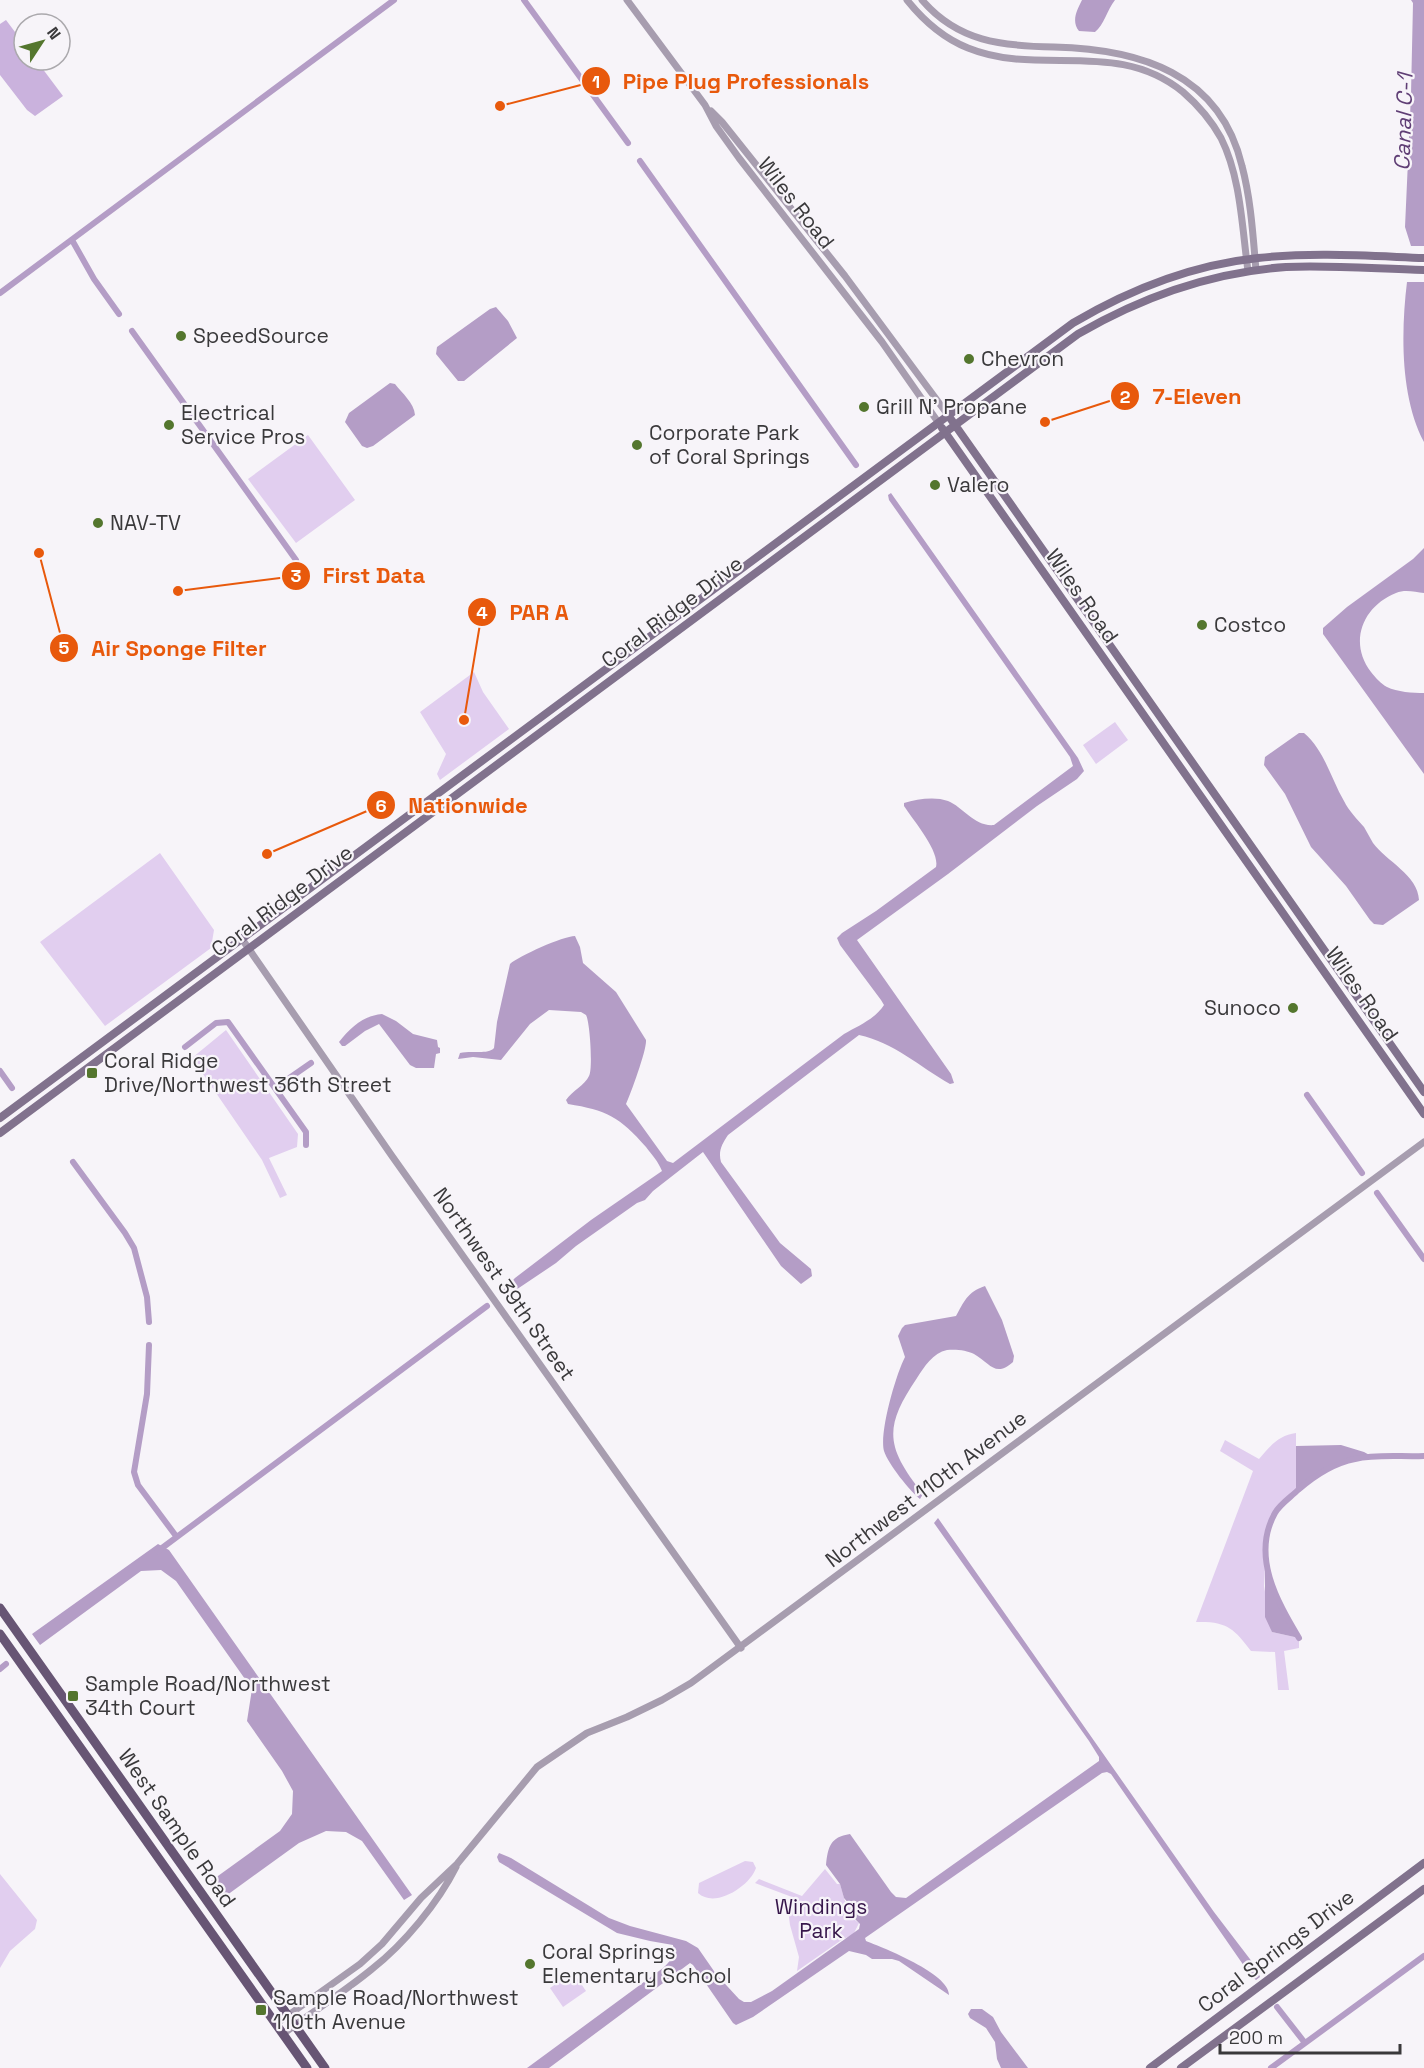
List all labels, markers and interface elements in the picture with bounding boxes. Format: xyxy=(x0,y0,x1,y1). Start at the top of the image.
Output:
north arrow xyxy=(12,12,72,72)
text: N xyxy=(42,23,65,44)
callout: Pipe Plug Professionals xyxy=(581,61,881,101)
text: Pipe Plug Professionals xyxy=(623,67,869,95)
text: 1 xyxy=(592,70,600,93)
water label: Canal C-1 xyxy=(1387,70,1419,171)
street label: Wiles Road xyxy=(752,151,841,254)
place label: SpeedSource xyxy=(193,322,329,349)
marker: SpeedSource xyxy=(174,329,188,343)
place label: Chevron xyxy=(981,345,1064,372)
marker: Chevron xyxy=(962,352,976,366)
callout: 7-Eleven xyxy=(1110,376,1254,416)
text: 7-Eleven xyxy=(1152,382,1242,410)
text: 2 xyxy=(1120,385,1131,408)
place label: Grill N' Propane xyxy=(876,393,1027,420)
place label: Electrical Service Pros xyxy=(181,399,305,450)
marker: Grill N' Propane xyxy=(857,400,871,414)
marker: Electrical Service Pros xyxy=(162,418,176,432)
place label: Corporate Park of Coral Springs xyxy=(649,419,810,470)
marker: Corporate Park of Coral Springs xyxy=(630,438,644,452)
place label: Valero xyxy=(947,471,1009,498)
marker: Valero xyxy=(928,478,942,492)
place label: NAV-TV xyxy=(110,509,181,536)
marker: NAV-TV xyxy=(91,516,105,530)
street label: Wiles Road xyxy=(1040,543,1125,648)
street label: Coral Ridge Drive xyxy=(596,550,748,674)
callout: First Data xyxy=(281,556,437,596)
text: First Data xyxy=(323,561,425,589)
text: 3 xyxy=(291,564,302,587)
callout: PAR A xyxy=(467,592,581,632)
text: PAR A xyxy=(509,598,569,626)
text: 4 xyxy=(476,601,488,624)
place label: Costco xyxy=(1214,611,1286,638)
marker: Costco xyxy=(1195,618,1209,632)
callout: Air Sponge Filter xyxy=(49,628,279,668)
text: Air Sponge Filter xyxy=(91,634,267,662)
text: 5 xyxy=(59,636,70,659)
callout: Nationwide xyxy=(366,785,539,825)
text: Nationwide xyxy=(408,791,528,819)
text: 6 xyxy=(375,794,387,817)
street label: Coral Ridge Drive xyxy=(206,839,358,963)
street label: Wiles Road xyxy=(1320,941,1405,1046)
place label: Sunoco xyxy=(1204,994,1281,1021)
marker: Sunoco xyxy=(1286,1001,1300,1015)
place label: Coral Ridge Drive/Northwest 36th Street xyxy=(104,1047,392,1098)
marker: Coral Ridge Drive/Northwest 36th Street xyxy=(85,1066,99,1080)
street label: Northwest 39th Street xyxy=(427,1182,581,1386)
street label: Northwest 110th Avenue xyxy=(820,1404,1032,1573)
place label: Sample Road/Northwest 34th Court xyxy=(85,1670,331,1721)
marker: Sample Road/Northwest 34th Court xyxy=(66,1689,80,1703)
street label: West Sample Road xyxy=(113,1743,242,1912)
street label: Coral Springs Drive xyxy=(1192,1883,1359,2018)
park label: Windings Park xyxy=(775,1893,867,1944)
place label: Coral Springs Elementary School xyxy=(542,1938,732,1989)
marker: Coral Springs Elementary School xyxy=(523,1957,537,1971)
place label: Sample Road/Northwest 110th Avenue xyxy=(273,1984,519,2035)
marker: Sample Road/Northwest 110th Avenue xyxy=(254,2003,268,2017)
scale bar xyxy=(1220,2017,1400,2055)
text: 200 m xyxy=(1229,2026,1283,2049)

